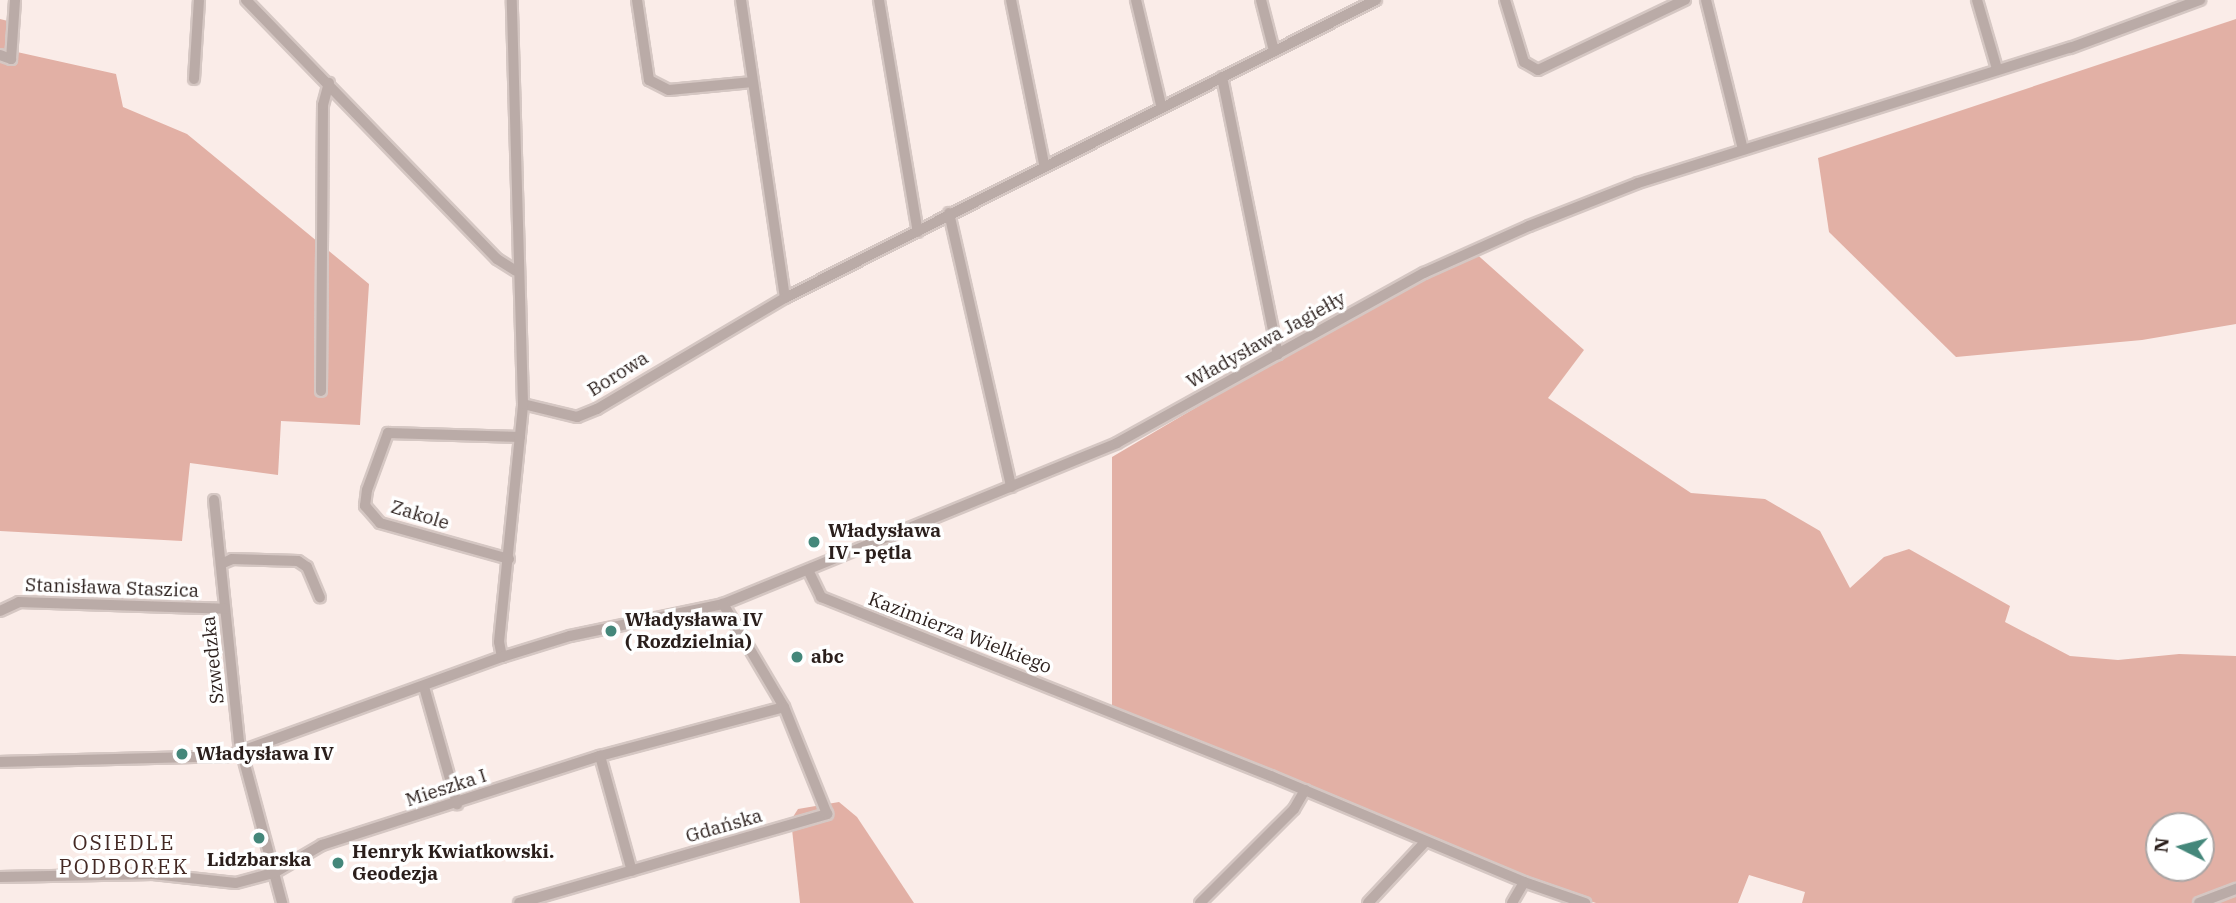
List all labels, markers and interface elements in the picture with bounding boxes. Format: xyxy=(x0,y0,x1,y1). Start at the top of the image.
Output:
street label: Władysława Jagiełły xyxy=(1183,287,1349,393)
street label: Borowa xyxy=(583,346,653,402)
street label: Zakole xyxy=(388,495,452,535)
place label: Władysława IV - pętla xyxy=(828,520,941,564)
marker: Władysława IV - pętla xyxy=(806,534,822,550)
street label: Stanisława Staszica xyxy=(25,574,199,602)
street label: Kazimierza Wielkiego xyxy=(865,588,1055,678)
place label: Władysława IV ( Rozdzielnia) xyxy=(625,609,763,653)
street label: Szwedzka xyxy=(197,615,229,705)
marker: Władysława IV ( Rozdzielnia) xyxy=(603,623,619,639)
place label: abc xyxy=(811,646,844,668)
marker: abc xyxy=(789,649,805,665)
place label: Władysława IV xyxy=(196,743,334,765)
marker: Władysława IV xyxy=(174,746,190,762)
street label: Mieszka I xyxy=(403,764,489,812)
street label: Gdańska xyxy=(683,804,765,848)
north arrow xyxy=(2145,812,2215,882)
district label: OSIEDLE PODBOREK xyxy=(60,829,188,879)
marker: Lidzbarska xyxy=(251,830,267,846)
text: N xyxy=(2148,836,2174,854)
place label: Henryk Kwiatkowski. Geodezja xyxy=(352,841,554,885)
place label: Lidzbarska xyxy=(207,849,311,871)
marker: Henryk Kwiatkowski. Geodezja xyxy=(330,855,346,871)

